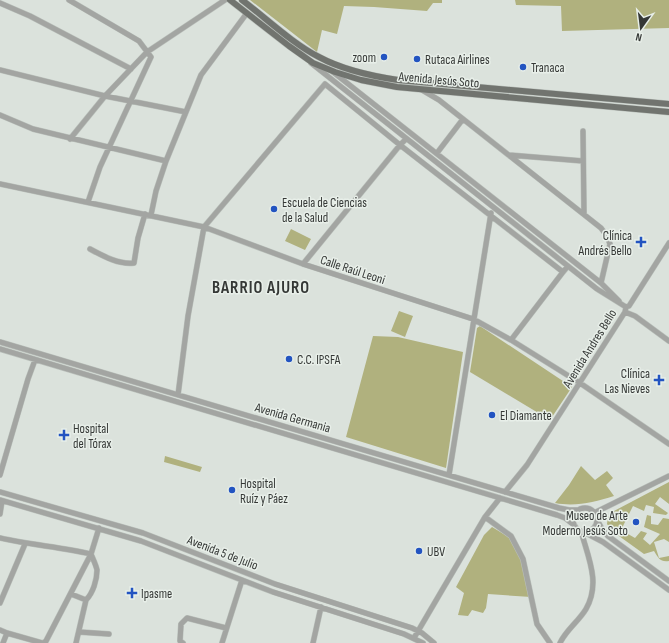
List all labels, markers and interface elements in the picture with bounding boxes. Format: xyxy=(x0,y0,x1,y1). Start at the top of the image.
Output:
north arrow xyxy=(621,8,661,48)
text: N xyxy=(634,30,643,44)
place label: zoom xyxy=(352,50,376,66)
marker: zoom xyxy=(379,52,389,62)
place label: Rutaca Airlines xyxy=(425,52,490,68)
marker: Rutaca Airlines xyxy=(412,54,422,64)
place label: Tranaca xyxy=(531,60,564,76)
marker: Tranaca xyxy=(518,62,528,72)
street label: Avenida Jesús Soto xyxy=(397,68,480,91)
place label: Escuela de Ciencias de la Salud xyxy=(282,195,367,226)
marker: Escuela de Ciencias de la Salud xyxy=(269,204,279,214)
place label: Clínica Andrés Bello xyxy=(577,228,632,259)
marker: Clínica Andrés Bello xyxy=(635,236,647,248)
street label: Calle Raúl Leoni xyxy=(318,252,387,288)
district label: BARRIO AJURO xyxy=(212,278,310,298)
street label: Avenida Andres Bello xyxy=(559,306,620,392)
place label: C.C. IPSFA xyxy=(297,352,341,368)
marker: C.C. IPSFA xyxy=(284,354,294,364)
place label: Clínica Las Nieves xyxy=(604,366,650,397)
marker: Clínica Las Nieves xyxy=(653,374,665,386)
street label: Avenida Germania xyxy=(252,399,332,436)
place label: El Diamante xyxy=(500,408,552,424)
marker: El Diamante xyxy=(487,410,497,420)
place label: Hospital del Tórax xyxy=(73,421,111,452)
marker: Hospital del Tórax xyxy=(58,429,70,441)
place label: Hospital Ruíz y Páez xyxy=(240,476,288,507)
marker: Hospital Ruíz y Páez xyxy=(227,485,237,495)
place label: Museo de Arte Moderno Jesús Soto xyxy=(543,508,628,539)
marker: Museo de Arte Moderno Jesús Soto xyxy=(631,517,641,527)
street label: Avenida 5 de Julio xyxy=(184,532,260,574)
place label: UBV xyxy=(427,544,445,560)
marker: UBV xyxy=(414,546,424,556)
place label: Ipasme xyxy=(141,586,172,602)
marker: Ipasme xyxy=(126,587,138,599)

